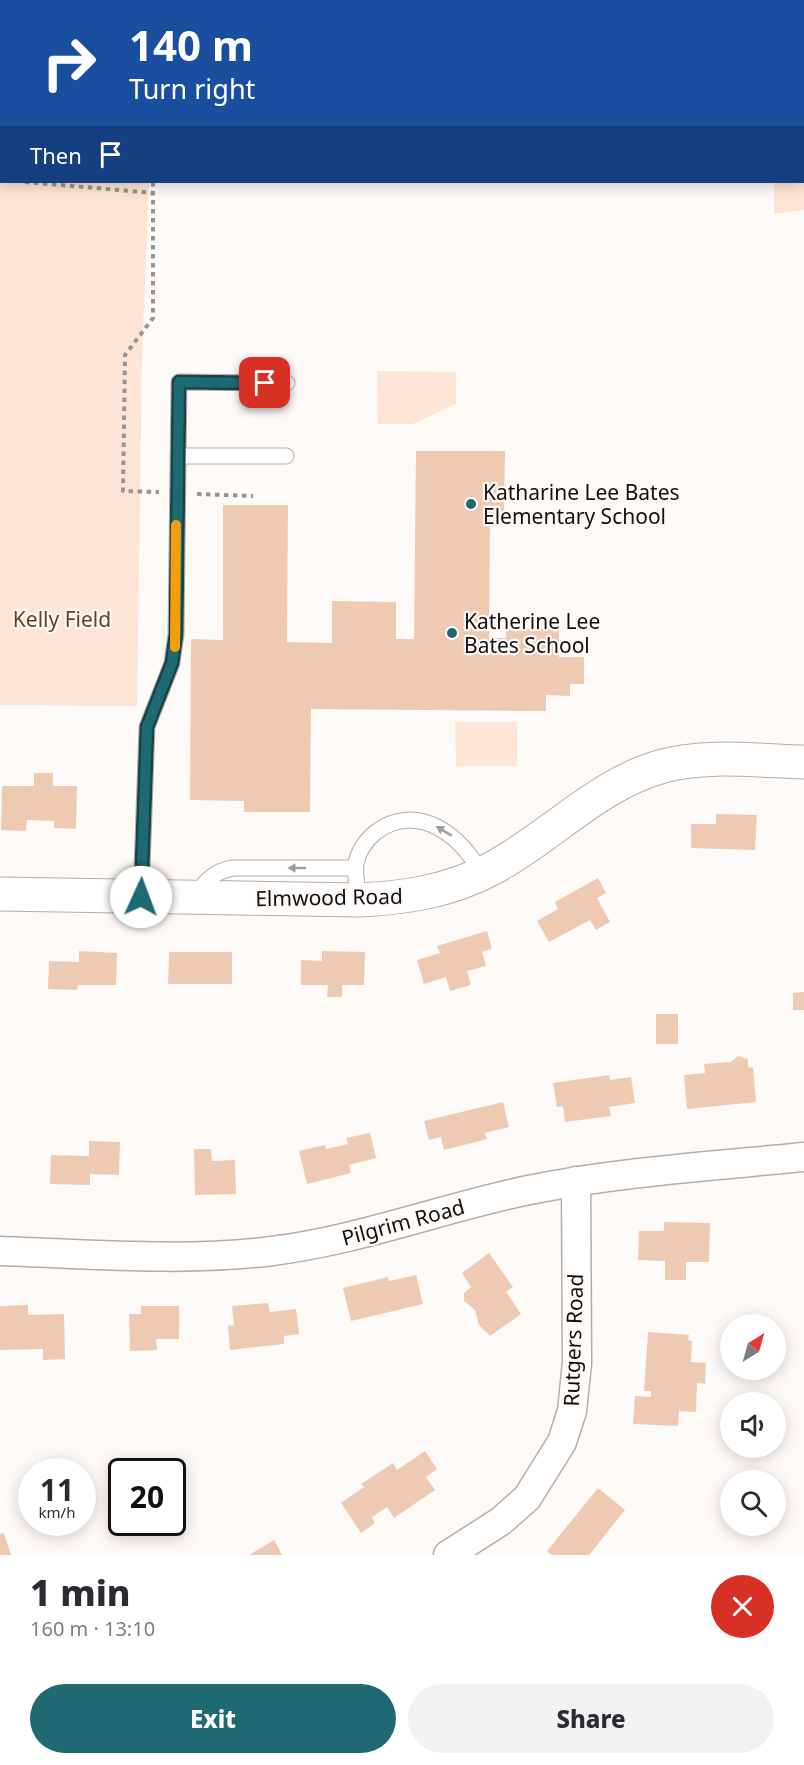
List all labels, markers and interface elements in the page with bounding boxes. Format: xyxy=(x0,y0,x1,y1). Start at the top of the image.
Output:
text: 140 m xyxy=(129,16,253,73)
icon: right xyxy=(30,24,108,102)
text: Turn right xyxy=(129,70,255,107)
icon: arrive xyxy=(94,138,127,171)
text: Then xyxy=(30,140,82,170)
pin xyxy=(239,357,290,408)
icon: arrive xyxy=(248,366,281,399)
place label: Katharine Lee Bates Elementary School xyxy=(483,478,680,530)
marker: Katharine Lee Bates Elementary School xyxy=(464,497,478,511)
park label: Kelly Field xyxy=(13,605,111,633)
place label: Katherine Lee Bates School xyxy=(464,607,600,659)
marker: Katherine Lee Bates School xyxy=(445,626,459,640)
one-way arrow xyxy=(436,825,452,836)
one-way arrow xyxy=(288,863,307,873)
position arrow xyxy=(109,865,173,929)
street label: Elmwood Road xyxy=(255,882,403,912)
street label: Pilgrim Road xyxy=(338,1192,468,1252)
street label: Rutgers Road xyxy=(557,1273,589,1407)
north arrow xyxy=(720,1314,786,1380)
map controls xyxy=(720,1314,786,1536)
button: sound xyxy=(720,1392,786,1458)
speed limit sign: 20 xyxy=(108,1458,186,1536)
text: 11 xyxy=(40,1469,74,1510)
button: search xyxy=(720,1470,786,1536)
text: km/h xyxy=(39,1502,75,1522)
text: 1 min xyxy=(30,1568,131,1617)
button: close xyxy=(711,1575,774,1638)
text: 160 m · 13:10 xyxy=(30,1615,155,1642)
button: Exit xyxy=(30,1684,396,1753)
button: Share xyxy=(408,1684,774,1753)

